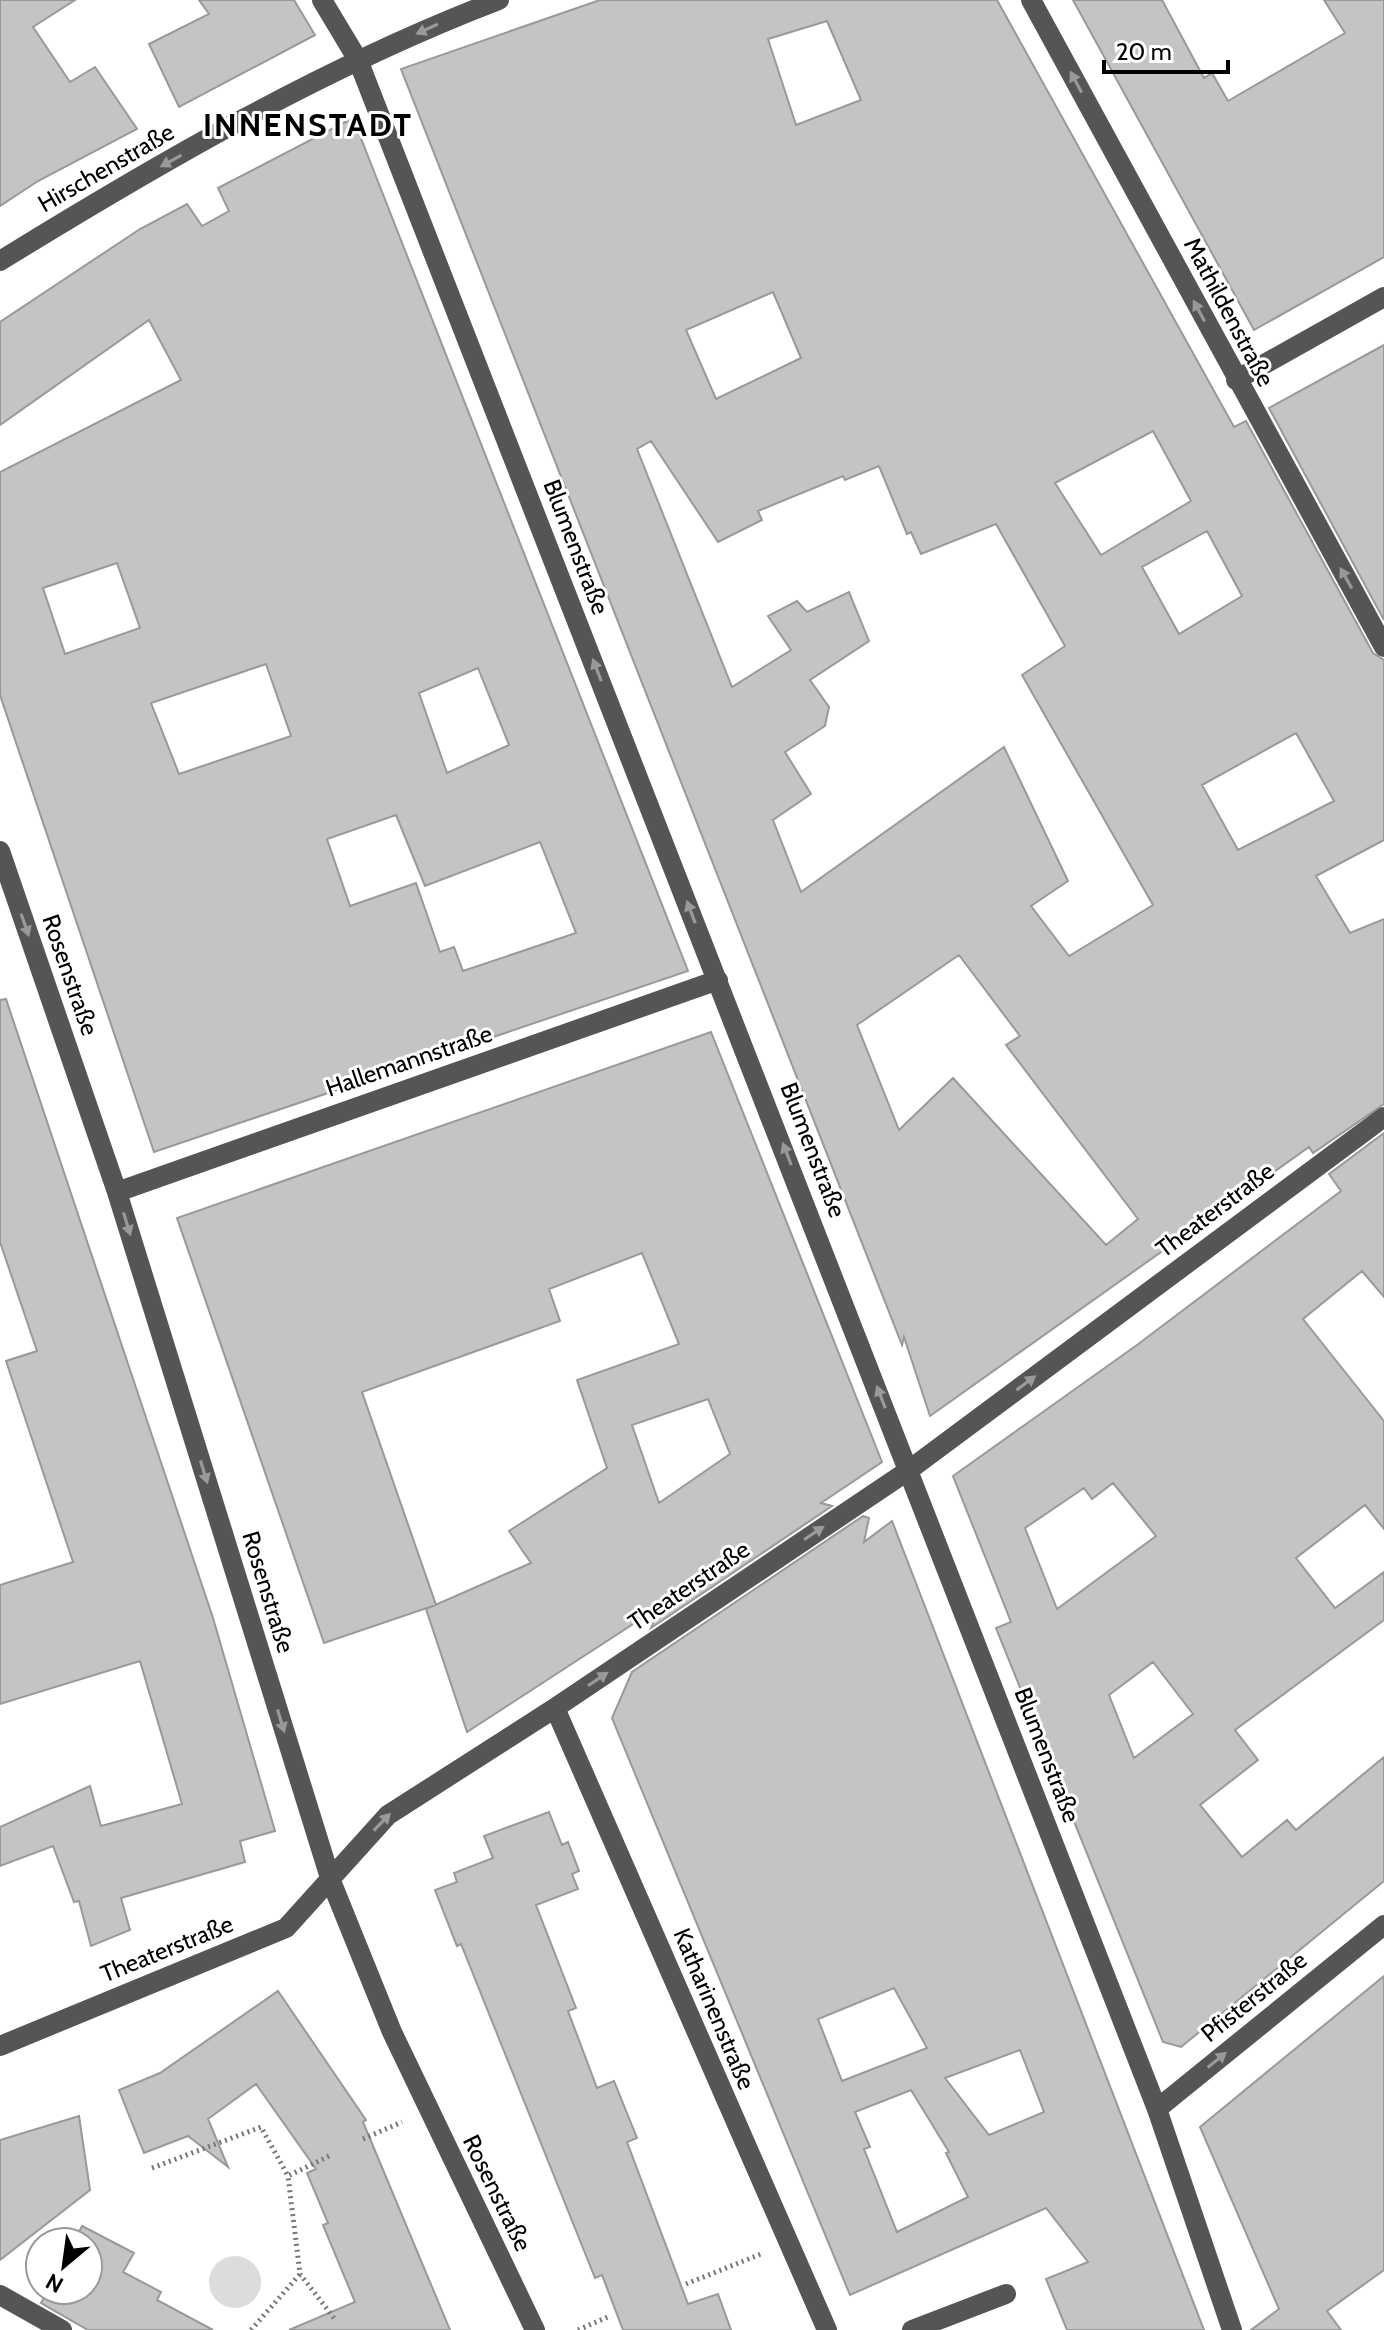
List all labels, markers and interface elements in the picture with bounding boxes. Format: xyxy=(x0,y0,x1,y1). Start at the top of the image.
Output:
one-way arrow xyxy=(415,22,438,36)
scale bar xyxy=(1104,24,1228,74)
text: 20 m xyxy=(1116,37,1172,66)
one-way arrow xyxy=(1069,71,1082,94)
district label: INNENSTADT xyxy=(203,105,413,144)
street label: Hirschenstraße xyxy=(33,117,179,218)
one-way arrow xyxy=(160,154,182,168)
street label: Mathildenstraße xyxy=(1178,232,1281,391)
one-way arrow xyxy=(1192,300,1206,322)
street label: Blumenstraße xyxy=(537,475,615,618)
one-way arrow xyxy=(1339,567,1353,590)
one-way arrow xyxy=(590,658,603,682)
one-way arrow xyxy=(684,900,697,924)
street label: Rosenstraße xyxy=(36,911,105,1039)
one-way arrow xyxy=(20,913,32,937)
street label: Hallemannstraße xyxy=(322,1018,496,1103)
street label: Blumenstraße xyxy=(774,1078,852,1221)
one-way arrow xyxy=(780,1142,793,1166)
street label: Theaterstraße xyxy=(1150,1156,1279,1263)
one-way arrow xyxy=(121,1212,134,1236)
one-way arrow xyxy=(1015,1375,1036,1391)
one-way arrow xyxy=(874,1385,887,1409)
one-way arrow xyxy=(198,1461,211,1485)
one-way arrow xyxy=(803,1526,825,1541)
street label: Rosenstraße xyxy=(236,1527,301,1656)
street label: Theaterstraße xyxy=(623,1534,755,1637)
one-way arrow xyxy=(588,1671,609,1686)
street label: Blumenstraße xyxy=(1008,1683,1086,1826)
one-way arrow xyxy=(275,1709,288,1733)
one-way arrow xyxy=(373,1813,391,1832)
street label: Theaterstraße xyxy=(96,1909,237,1988)
street label: Katharinenstraße xyxy=(667,1924,761,2094)
street label: Pfisterstraße xyxy=(1195,1945,1312,2048)
one-way arrow xyxy=(1207,2052,1227,2069)
street label: Rosenstraße xyxy=(457,2130,538,2256)
north arrow xyxy=(24,2226,104,2306)
text: N xyxy=(41,2267,68,2299)

